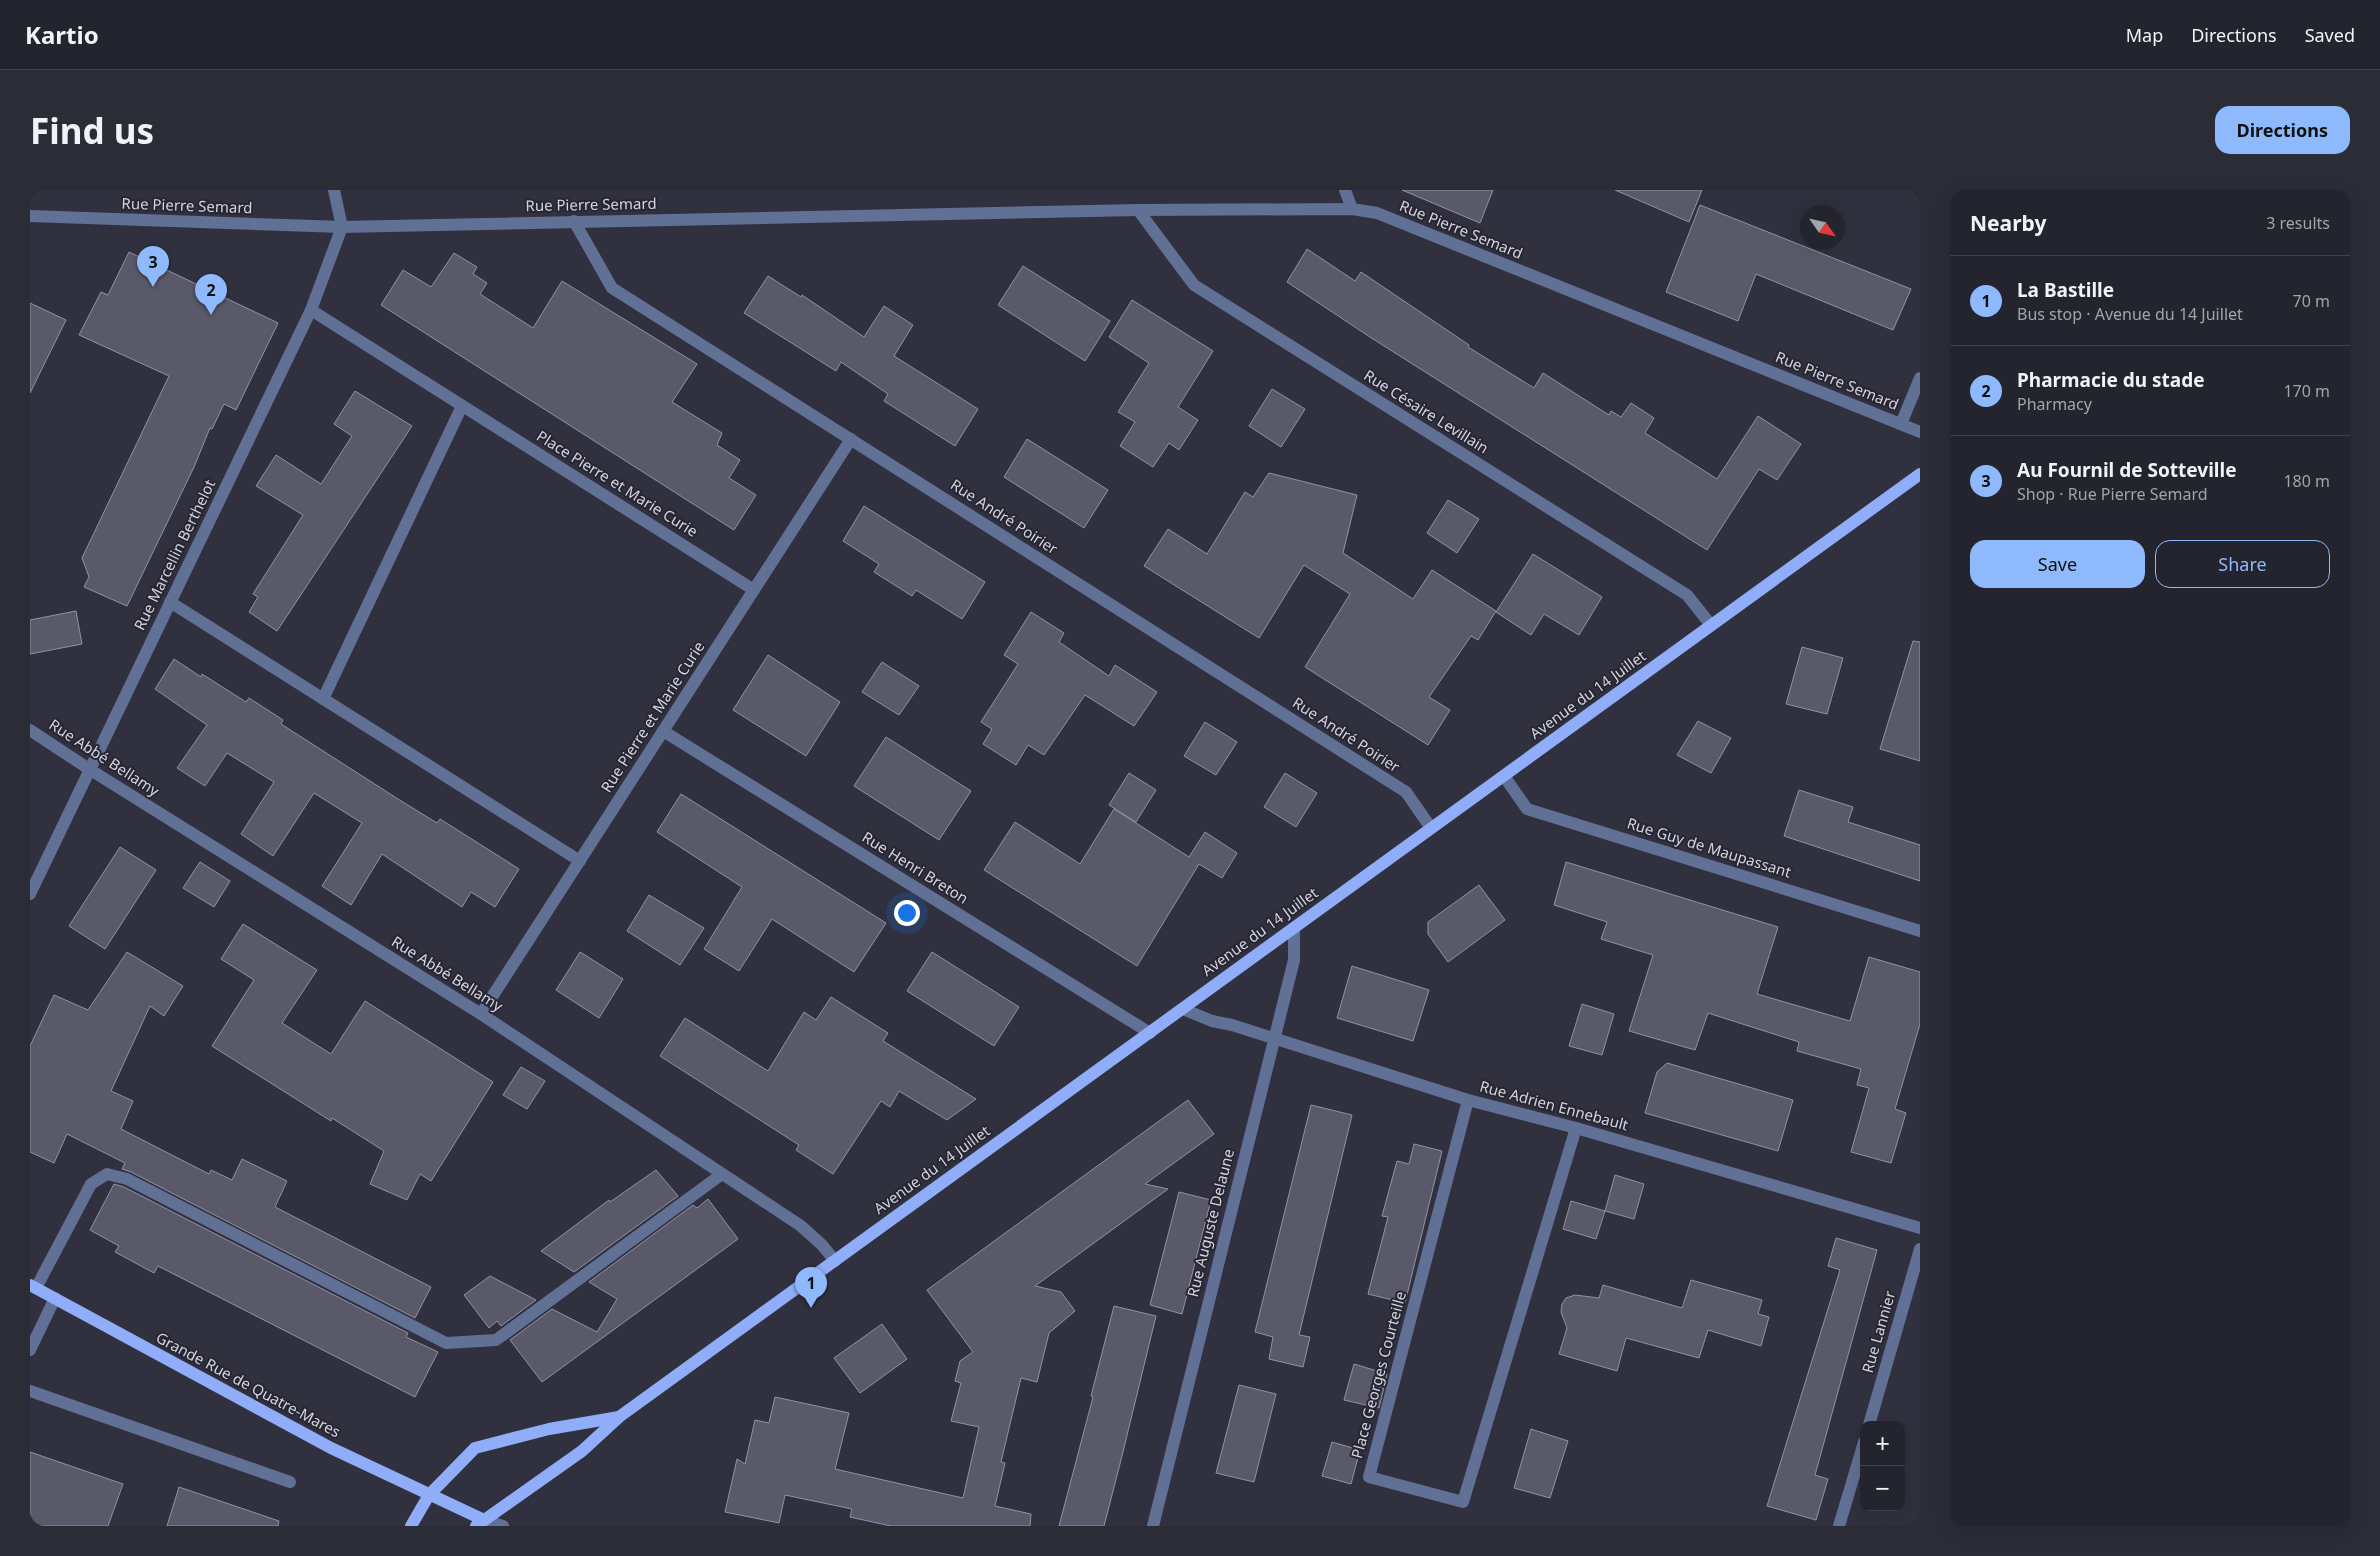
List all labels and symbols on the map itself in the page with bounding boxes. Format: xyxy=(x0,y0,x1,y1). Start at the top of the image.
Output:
street label: Rue Pierre Semard xyxy=(121,193,253,217)
street label: Rue Pierre Semard xyxy=(525,193,657,215)
street label: Rue Pierre Semard xyxy=(1397,195,1526,263)
north arrow xyxy=(1800,205,1845,250)
pin: 3 xyxy=(137,246,169,287)
pin: 2 xyxy=(195,274,227,315)
street label: Rue Pierre Semard xyxy=(1773,346,1902,414)
street label: Rue Césaire Levillain xyxy=(1360,365,1493,458)
street label: Place Pierre et Marie Curie xyxy=(533,425,702,541)
street label: Rue André Poirier xyxy=(947,474,1062,558)
street label: Rue Marcellin Berthelot xyxy=(129,475,220,633)
street label: Rue Pierre et Marie Curie xyxy=(596,637,709,796)
street label: Avenue du 14 Juillet xyxy=(1525,645,1650,743)
street label: Rue André Poirier xyxy=(1289,692,1404,776)
street label: Rue Abbé Bellamy xyxy=(46,714,164,800)
street label: Rue Guy de Maupassant xyxy=(1625,813,1794,882)
street label: Rue Henri Breton xyxy=(859,826,972,908)
street label: Avenue du 14 Juillet xyxy=(1197,882,1322,980)
your location xyxy=(894,900,920,926)
street label: Rue Abbé Bellamy xyxy=(388,931,507,1016)
street label: Rue Adrien Ennebault xyxy=(1478,1076,1631,1135)
street label: Avenue du 14 Juillet xyxy=(869,1120,994,1218)
street label: Rue Auguste Delaune xyxy=(1182,1147,1238,1299)
pin: 1 xyxy=(795,1267,827,1308)
street label: Rue Lannier xyxy=(1857,1288,1899,1375)
street label: Place Georges Courteille xyxy=(1346,1289,1410,1460)
street label: Grande Rue de Quatre-Mares xyxy=(153,1327,344,1441)

